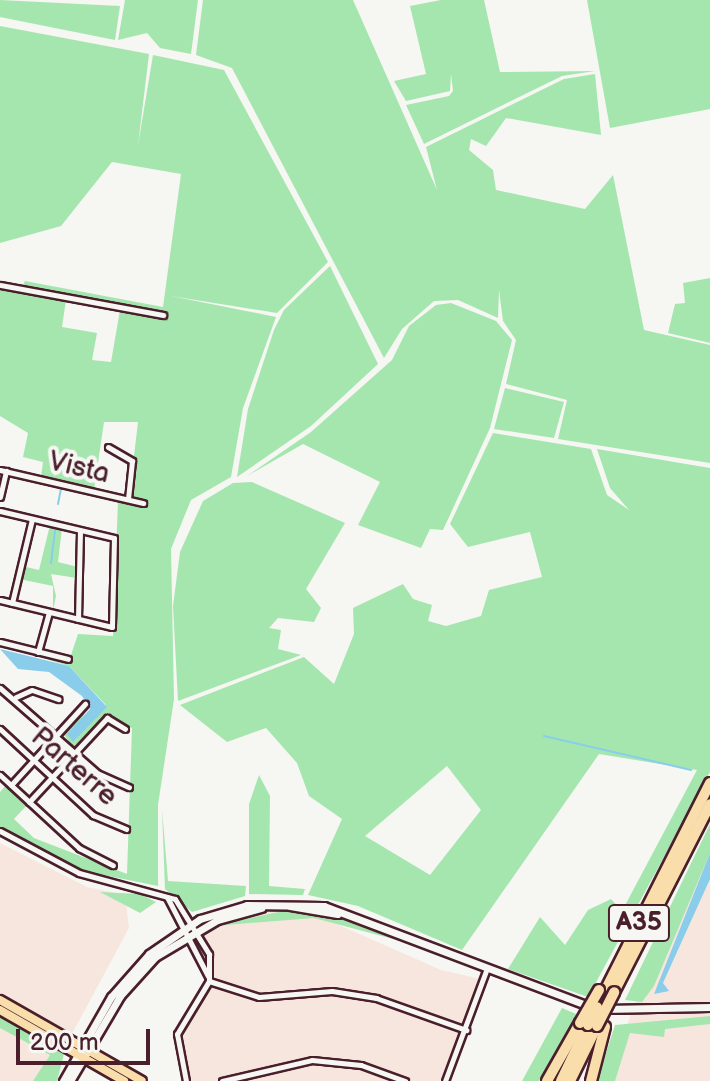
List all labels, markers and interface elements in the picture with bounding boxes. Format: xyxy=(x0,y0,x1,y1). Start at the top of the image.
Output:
street label: Vista xyxy=(45,445,113,491)
street label: Parterre xyxy=(24,720,124,814)
road number: A35 xyxy=(607,901,671,945)
scale bar xyxy=(20,1013,154,1063)
text: 200 m xyxy=(30,1028,99,1057)

